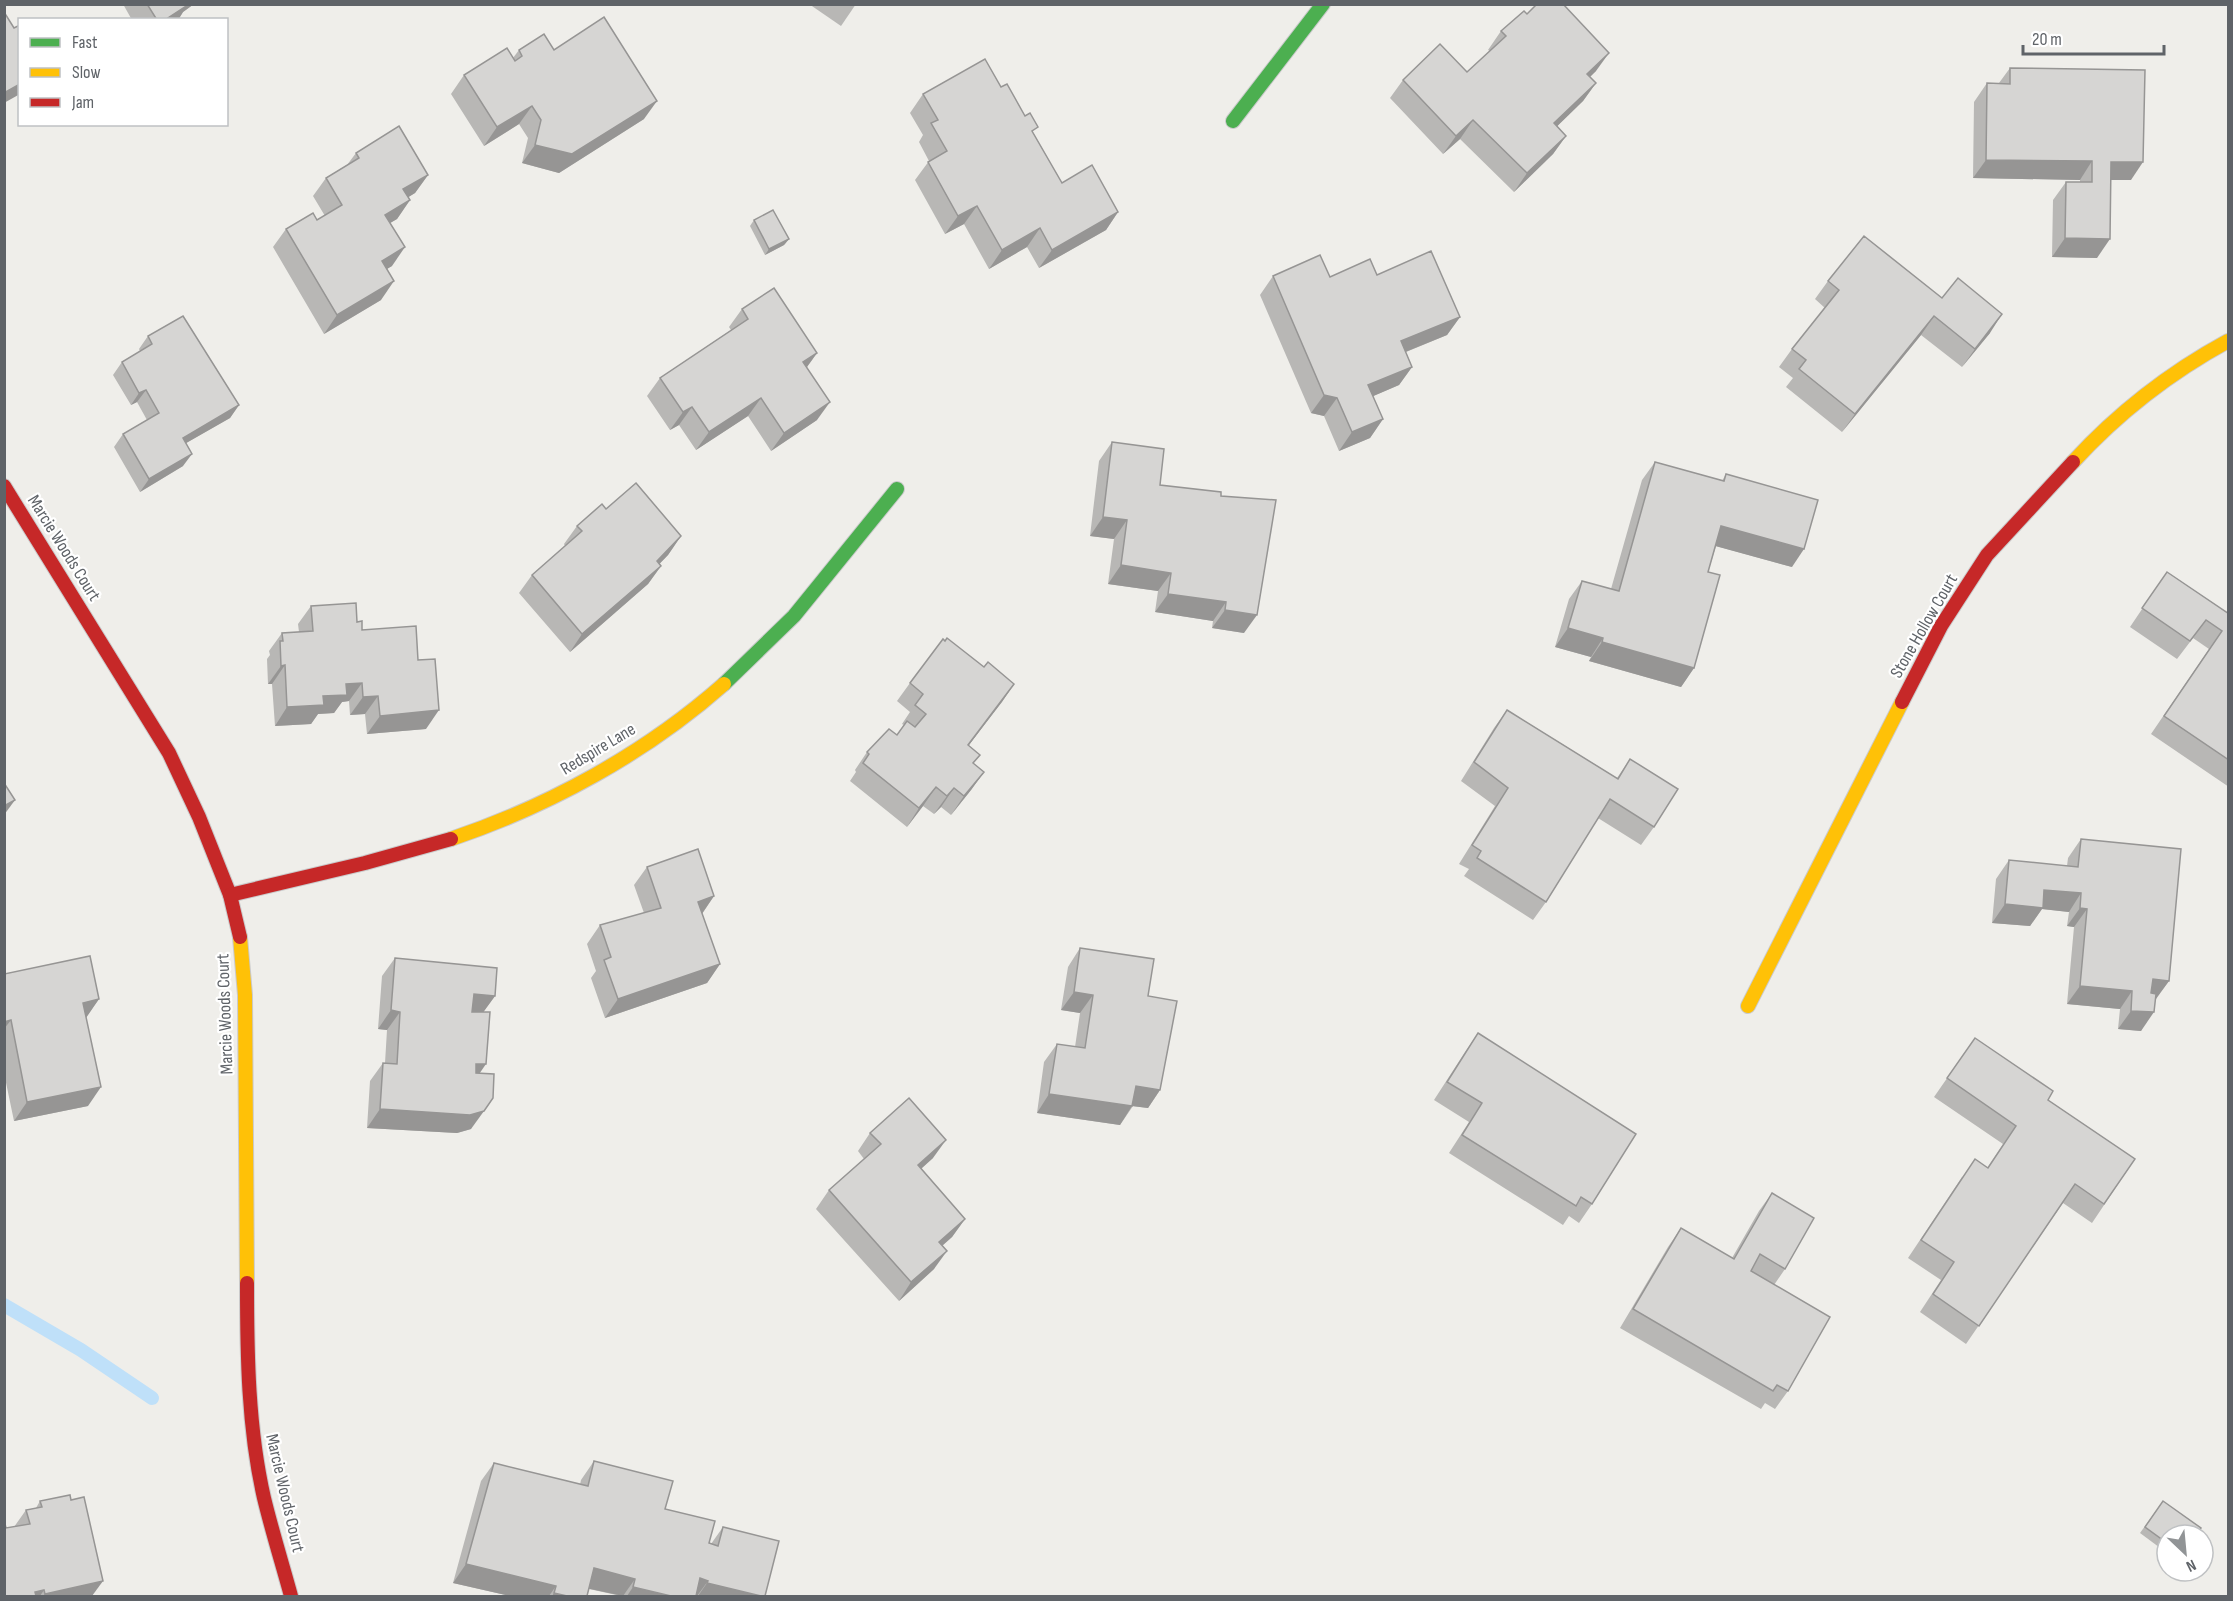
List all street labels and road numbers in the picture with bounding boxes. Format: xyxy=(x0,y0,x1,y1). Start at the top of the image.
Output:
street label: Marcie Woods Court xyxy=(23,491,105,605)
street label: Stone Hollow Court xyxy=(1886,570,1962,682)
street label: Redspire Lane xyxy=(557,718,639,780)
street label: Marcie Woods Court xyxy=(212,953,238,1075)
street label: Marcie Woods Court xyxy=(261,1432,309,1555)

